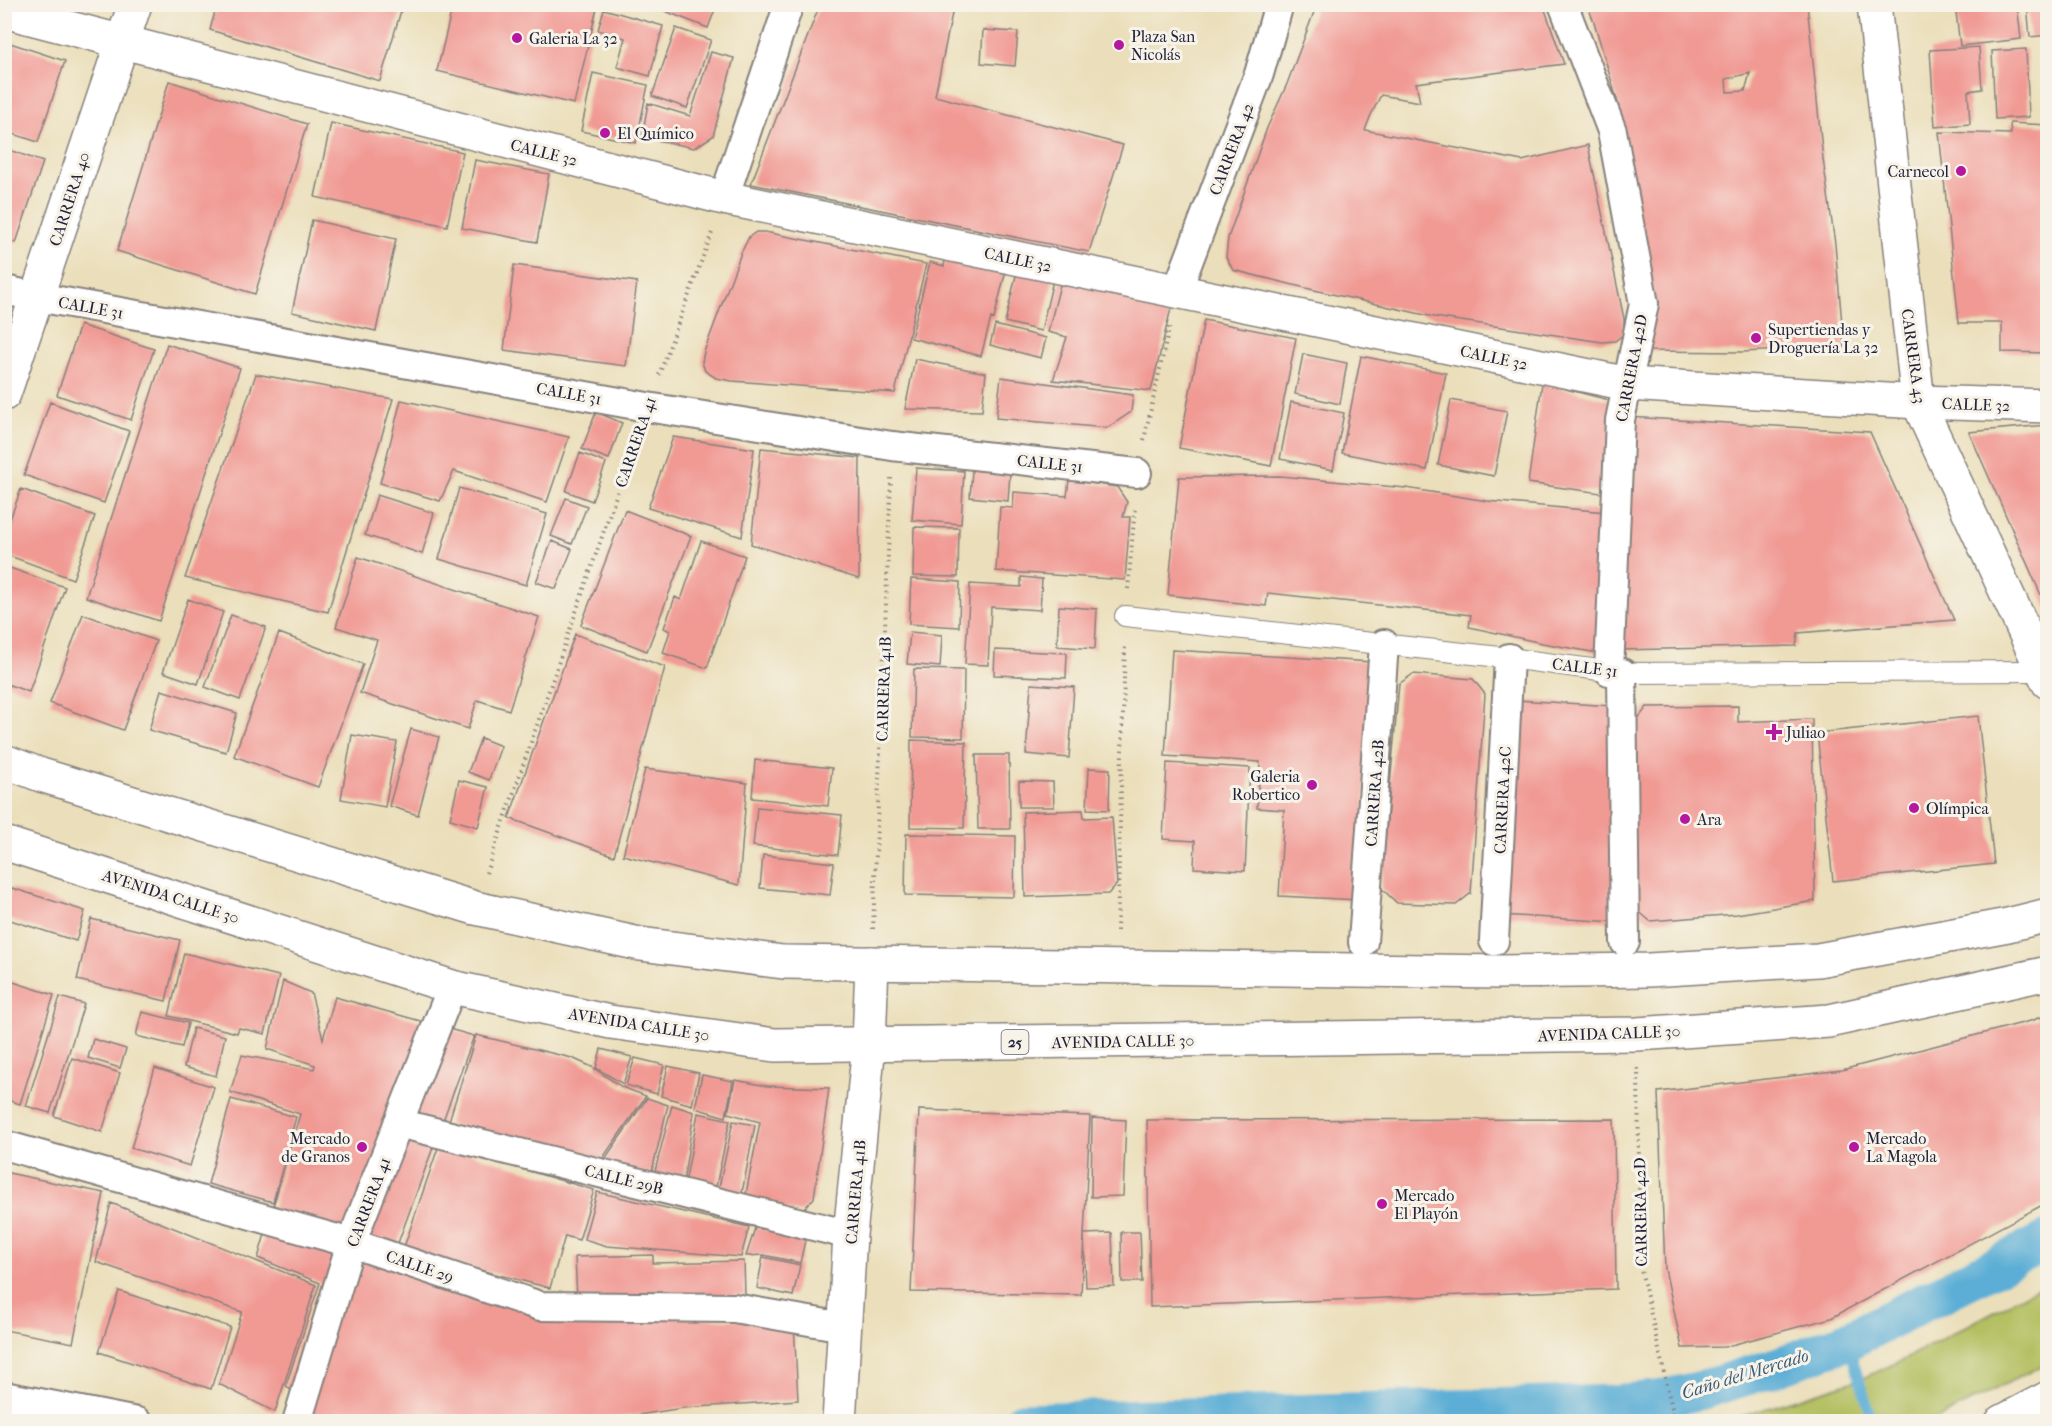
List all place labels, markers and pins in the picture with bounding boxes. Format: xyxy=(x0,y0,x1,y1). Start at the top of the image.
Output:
place label: Plaza San Nicolás xyxy=(1131,27,1196,64)
place label: Galeria La 32 xyxy=(529,29,618,48)
marker: Galeria La 32 xyxy=(510,31,524,45)
marker: Plaza San Nicolás xyxy=(1112,38,1126,52)
place label: El Químico xyxy=(617,124,694,143)
marker: El Químico xyxy=(598,126,612,140)
place label: Carnecol xyxy=(1887,162,1950,181)
marker: Carnecol xyxy=(1954,164,1968,178)
place label: Supertiendas y Droguería La 32 xyxy=(1768,320,1878,357)
marker: Supertiendas y Droguería La 32 xyxy=(1749,331,1763,345)
place label: Juliao xyxy=(1784,723,1825,742)
marker: Juliao xyxy=(1767,725,1781,739)
place label: Galeria Robertico xyxy=(1232,767,1301,804)
marker: Galeria Robertico xyxy=(1305,778,1319,792)
place label: Olímpica xyxy=(1926,799,1989,818)
marker: Olímpica xyxy=(1907,801,1921,815)
place label: Ara xyxy=(1696,810,1722,829)
marker: Ara xyxy=(1678,812,1692,826)
place label: Mercado de Granos xyxy=(281,1129,350,1166)
place label: Mercado La Magola xyxy=(1866,1129,1937,1166)
marker: Mercado de Granos xyxy=(355,1140,369,1154)
marker: Mercado La Magola xyxy=(1847,1140,1861,1154)
place label: Mercado El Playón xyxy=(1394,1186,1459,1223)
marker: Mercado El Playón xyxy=(1375,1197,1389,1211)

